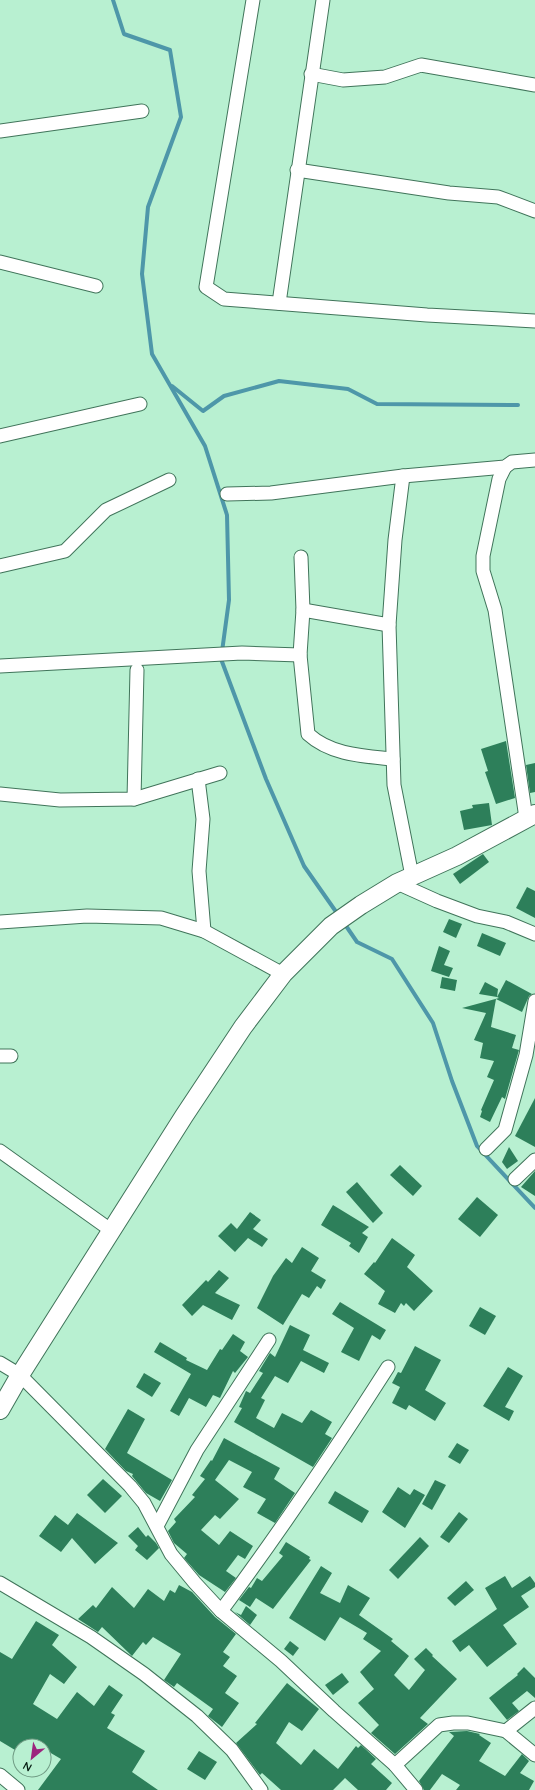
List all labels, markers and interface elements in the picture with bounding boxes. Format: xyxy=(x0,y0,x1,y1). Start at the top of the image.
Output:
north arrow xyxy=(12,1738,52,1778)
text: N xyxy=(20,1759,34,1775)

